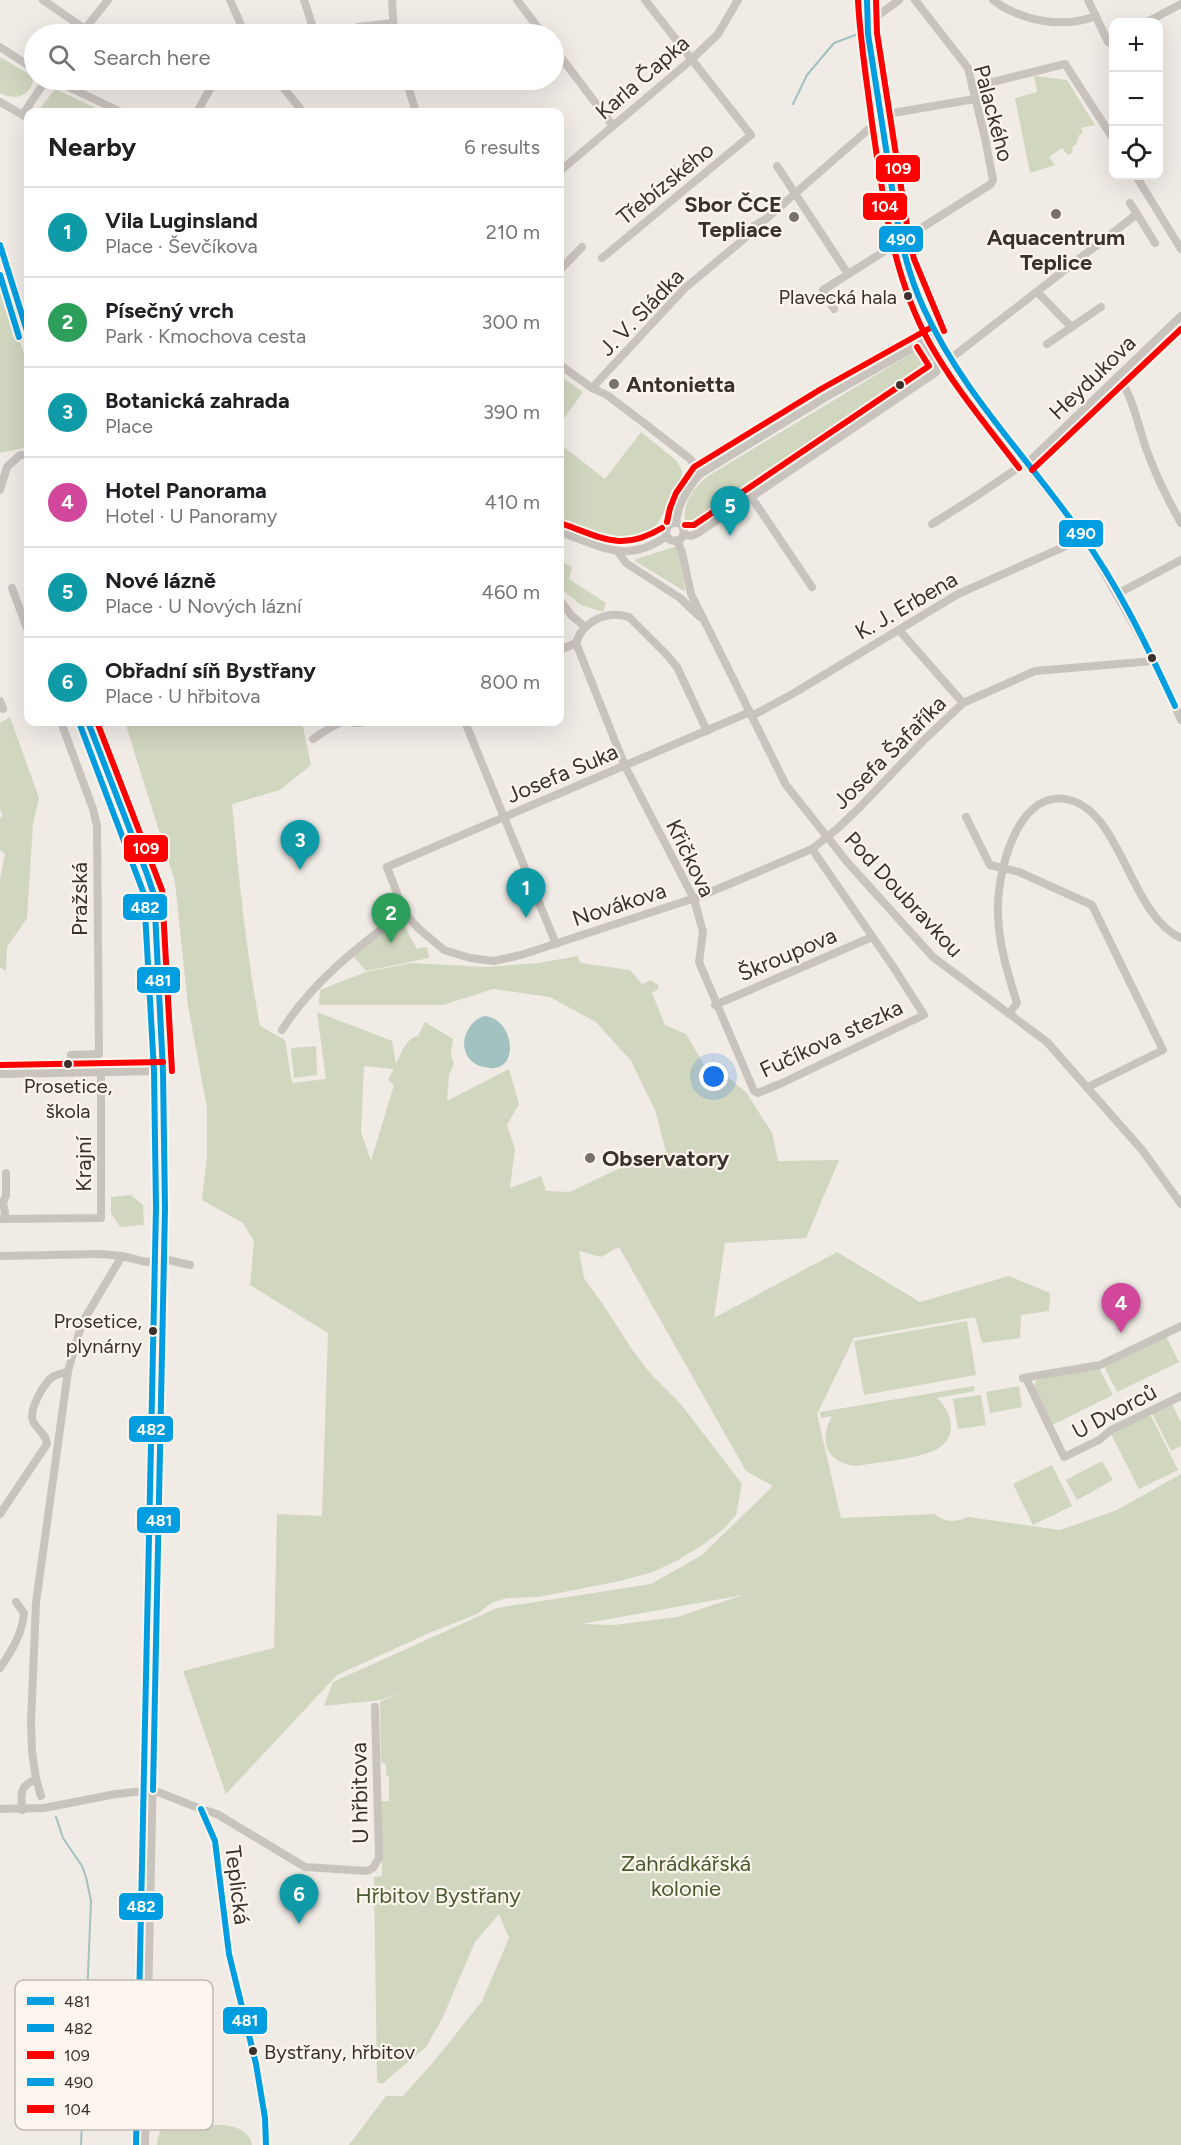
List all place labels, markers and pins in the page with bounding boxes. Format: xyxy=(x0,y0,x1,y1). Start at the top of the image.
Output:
place label: Sbor ČCE Tepliace xyxy=(684,191,782,243)
marker: Aquacentrum Teplice xyxy=(1049,207,1063,221)
marker: Sbor ČCE Tepliace xyxy=(787,210,801,224)
place label: Aquacentrum Teplice xyxy=(987,224,1125,276)
place label: Plavecká hala xyxy=(779,285,897,309)
marker: Plavecká hala xyxy=(902,290,914,302)
place label: Antonietta xyxy=(626,371,735,398)
marker: Antonietta xyxy=(607,377,621,391)
unlabelled marker xyxy=(894,379,906,391)
pin: 5 xyxy=(710,486,750,536)
unlabelled marker xyxy=(1146,652,1158,664)
pin: 3 xyxy=(280,820,320,870)
pin: 1 xyxy=(506,868,546,918)
pin: 2 xyxy=(372,894,410,943)
marker: Prosetice, škola xyxy=(62,1058,74,1070)
place label: Prosetice, škola xyxy=(24,1074,112,1123)
place label: Observatory xyxy=(602,1145,730,1172)
marker: Observatory xyxy=(583,1151,597,1165)
pin: 4 xyxy=(1102,1284,1140,1333)
place label: Prosetice, plynárny xyxy=(53,1309,142,1358)
marker: Prosetice, plynárny xyxy=(147,1325,159,1337)
pin: 6 xyxy=(280,1874,318,1924)
place label: Bystřany, hřbitov xyxy=(264,2040,416,2064)
marker: Bystřany, hřbitov xyxy=(247,2045,259,2057)

